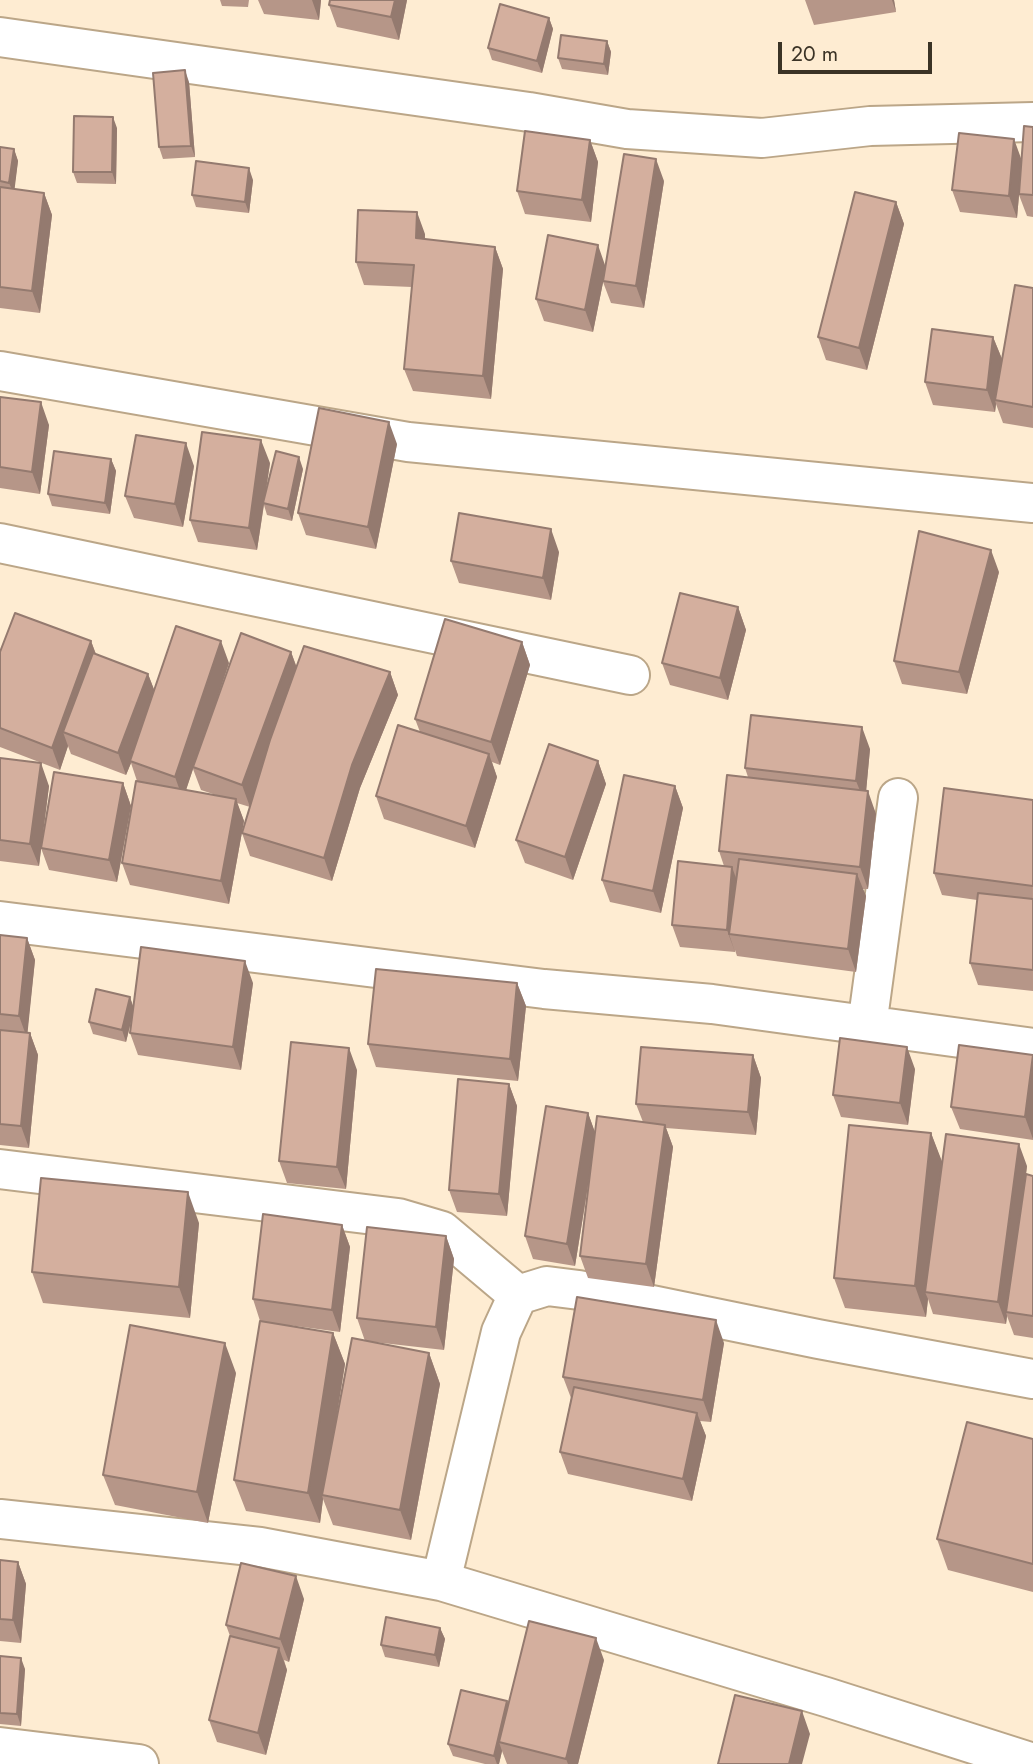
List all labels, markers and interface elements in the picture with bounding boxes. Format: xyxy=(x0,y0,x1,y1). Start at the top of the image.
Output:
scale bar xyxy=(781,28,935,72)
text: 20 m xyxy=(791,39,838,69)

